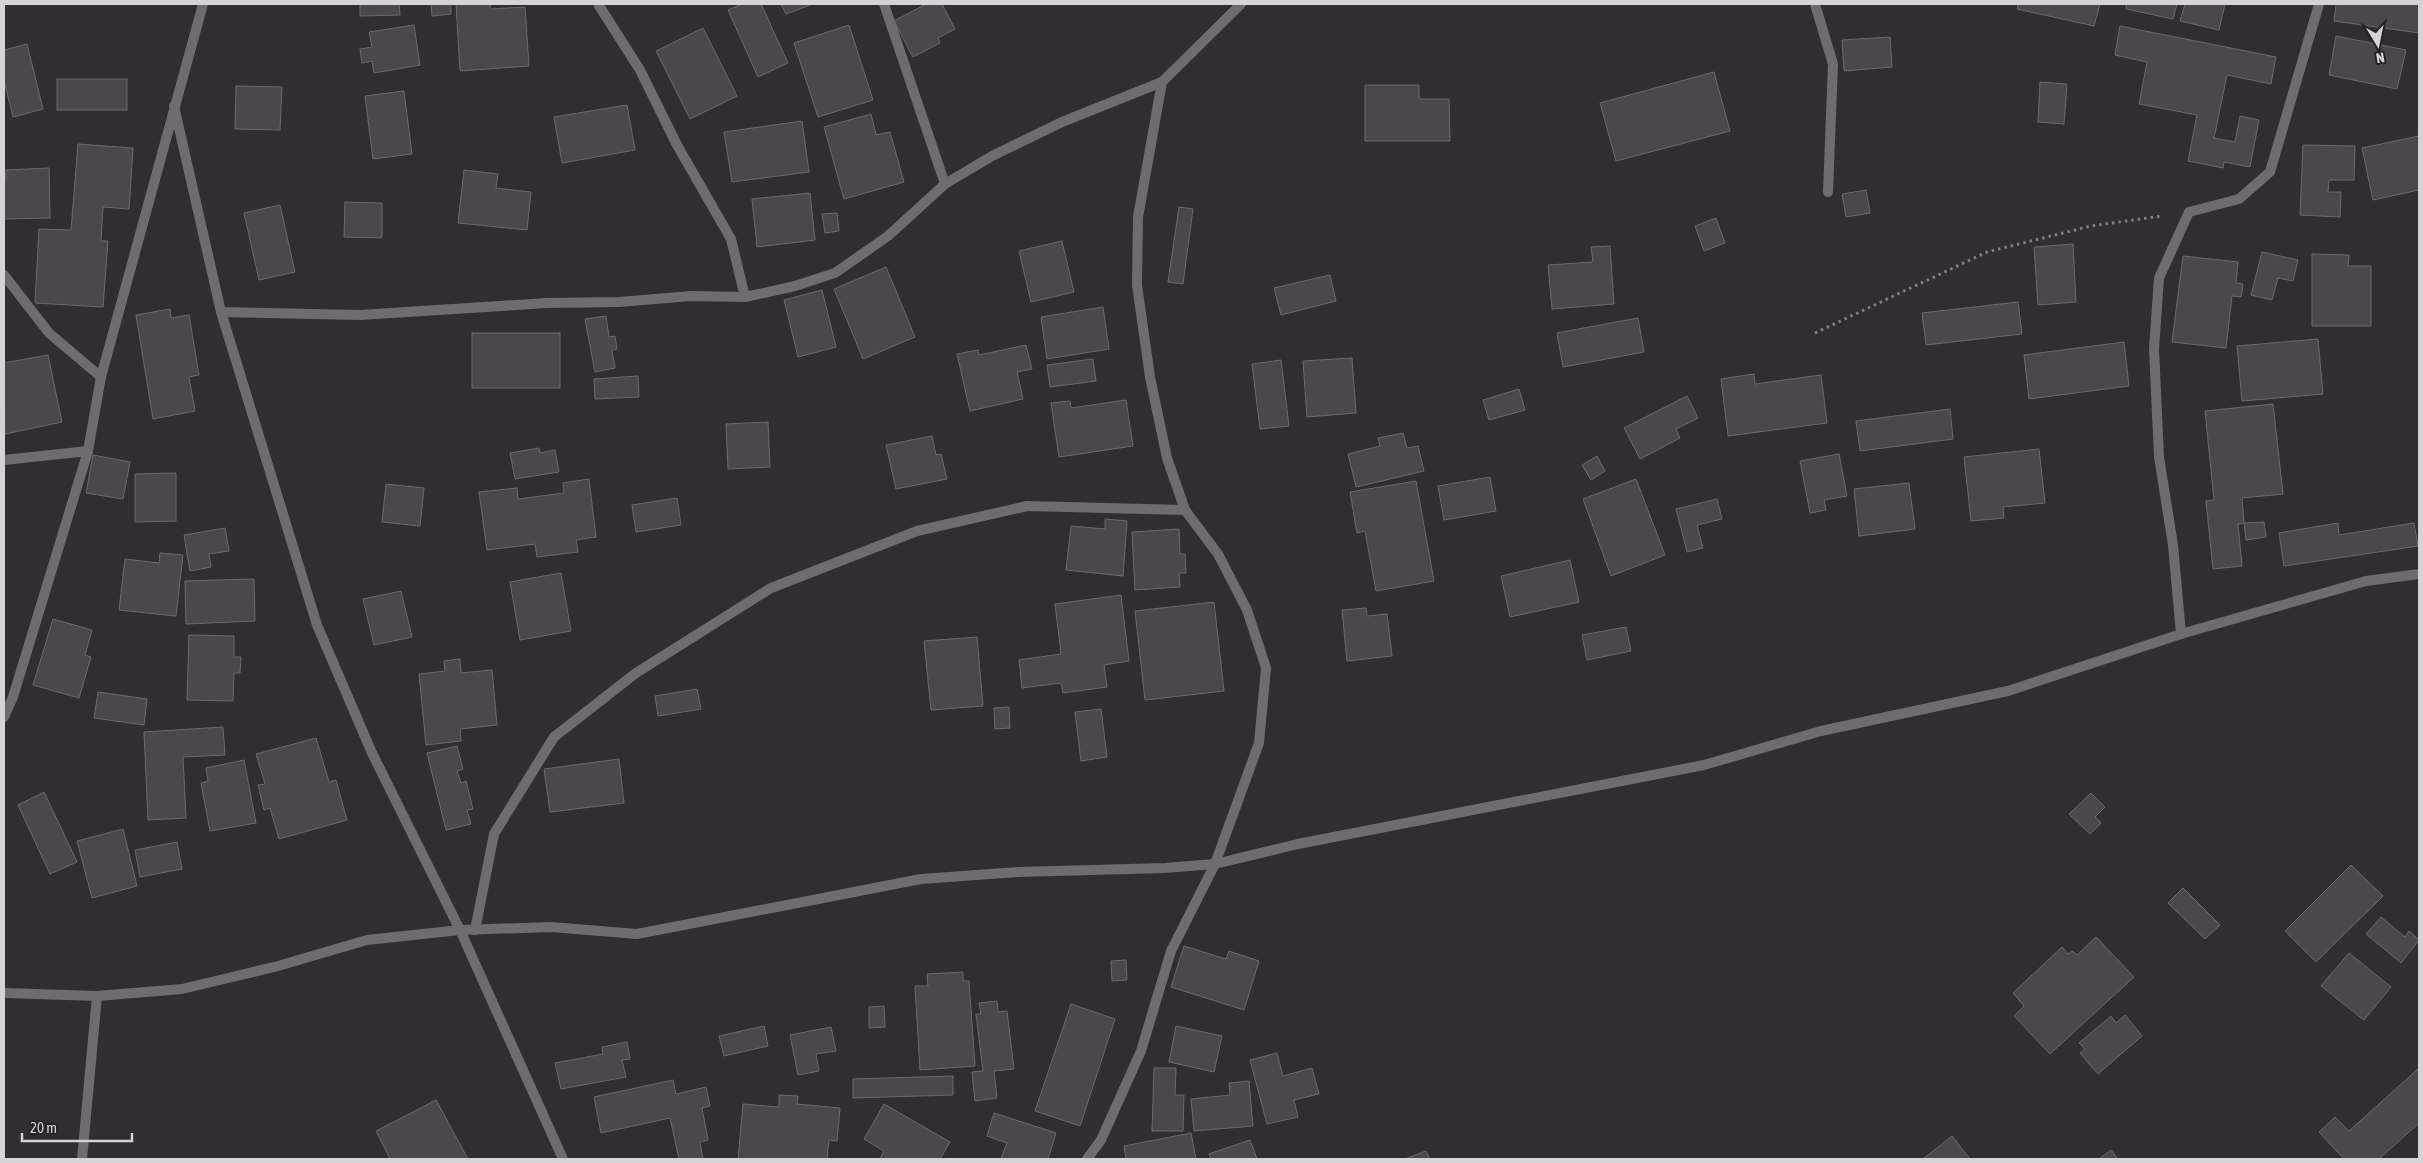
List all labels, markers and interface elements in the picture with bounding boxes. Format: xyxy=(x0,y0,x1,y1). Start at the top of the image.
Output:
north arrow xyxy=(2353,20,2403,70)
text: N xyxy=(2375,49,2386,66)
scale bar xyxy=(22,1110,132,1142)
text: 20 m xyxy=(30,1119,57,1136)

